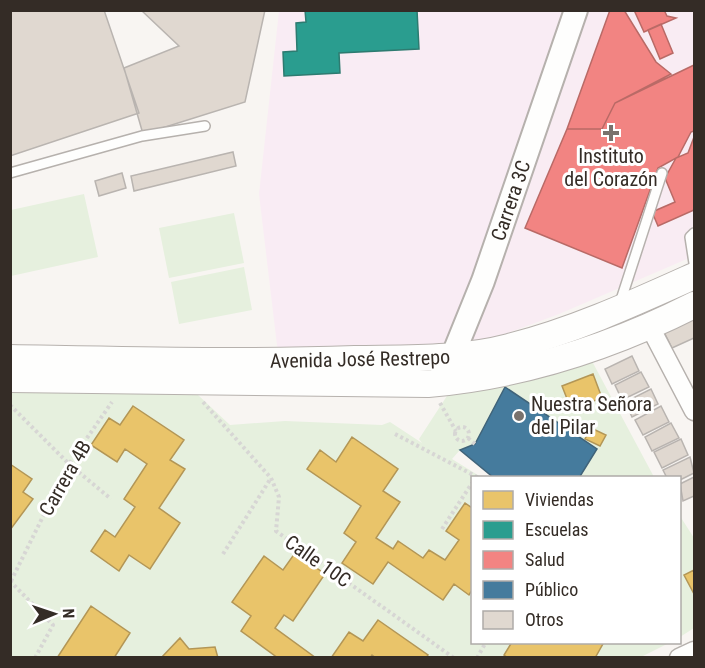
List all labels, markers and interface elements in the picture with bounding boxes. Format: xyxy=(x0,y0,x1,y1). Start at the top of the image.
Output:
marker: Instituto del Corazón xyxy=(602,124,620,142)
place label: Instituto del Corazón xyxy=(564,144,658,191)
street label: Carrera 3C xyxy=(486,157,536,244)
street label: Avenida José Restrepo xyxy=(270,344,451,373)
place label: Nuestra Señora del Pilar xyxy=(531,392,652,439)
marker: Nuestra Señora del Pilar xyxy=(512,409,526,423)
street label: Carrera 4B xyxy=(34,436,96,520)
legend xyxy=(471,476,681,644)
text: Viviendas xyxy=(525,489,594,510)
text: Escuelas xyxy=(525,519,589,540)
street label: Calle 10C xyxy=(280,530,356,592)
text: Salud xyxy=(525,549,565,570)
text: Público xyxy=(525,579,578,600)
north arrow xyxy=(24,584,84,644)
text: N xyxy=(59,608,78,619)
text: Otros xyxy=(525,609,564,630)

